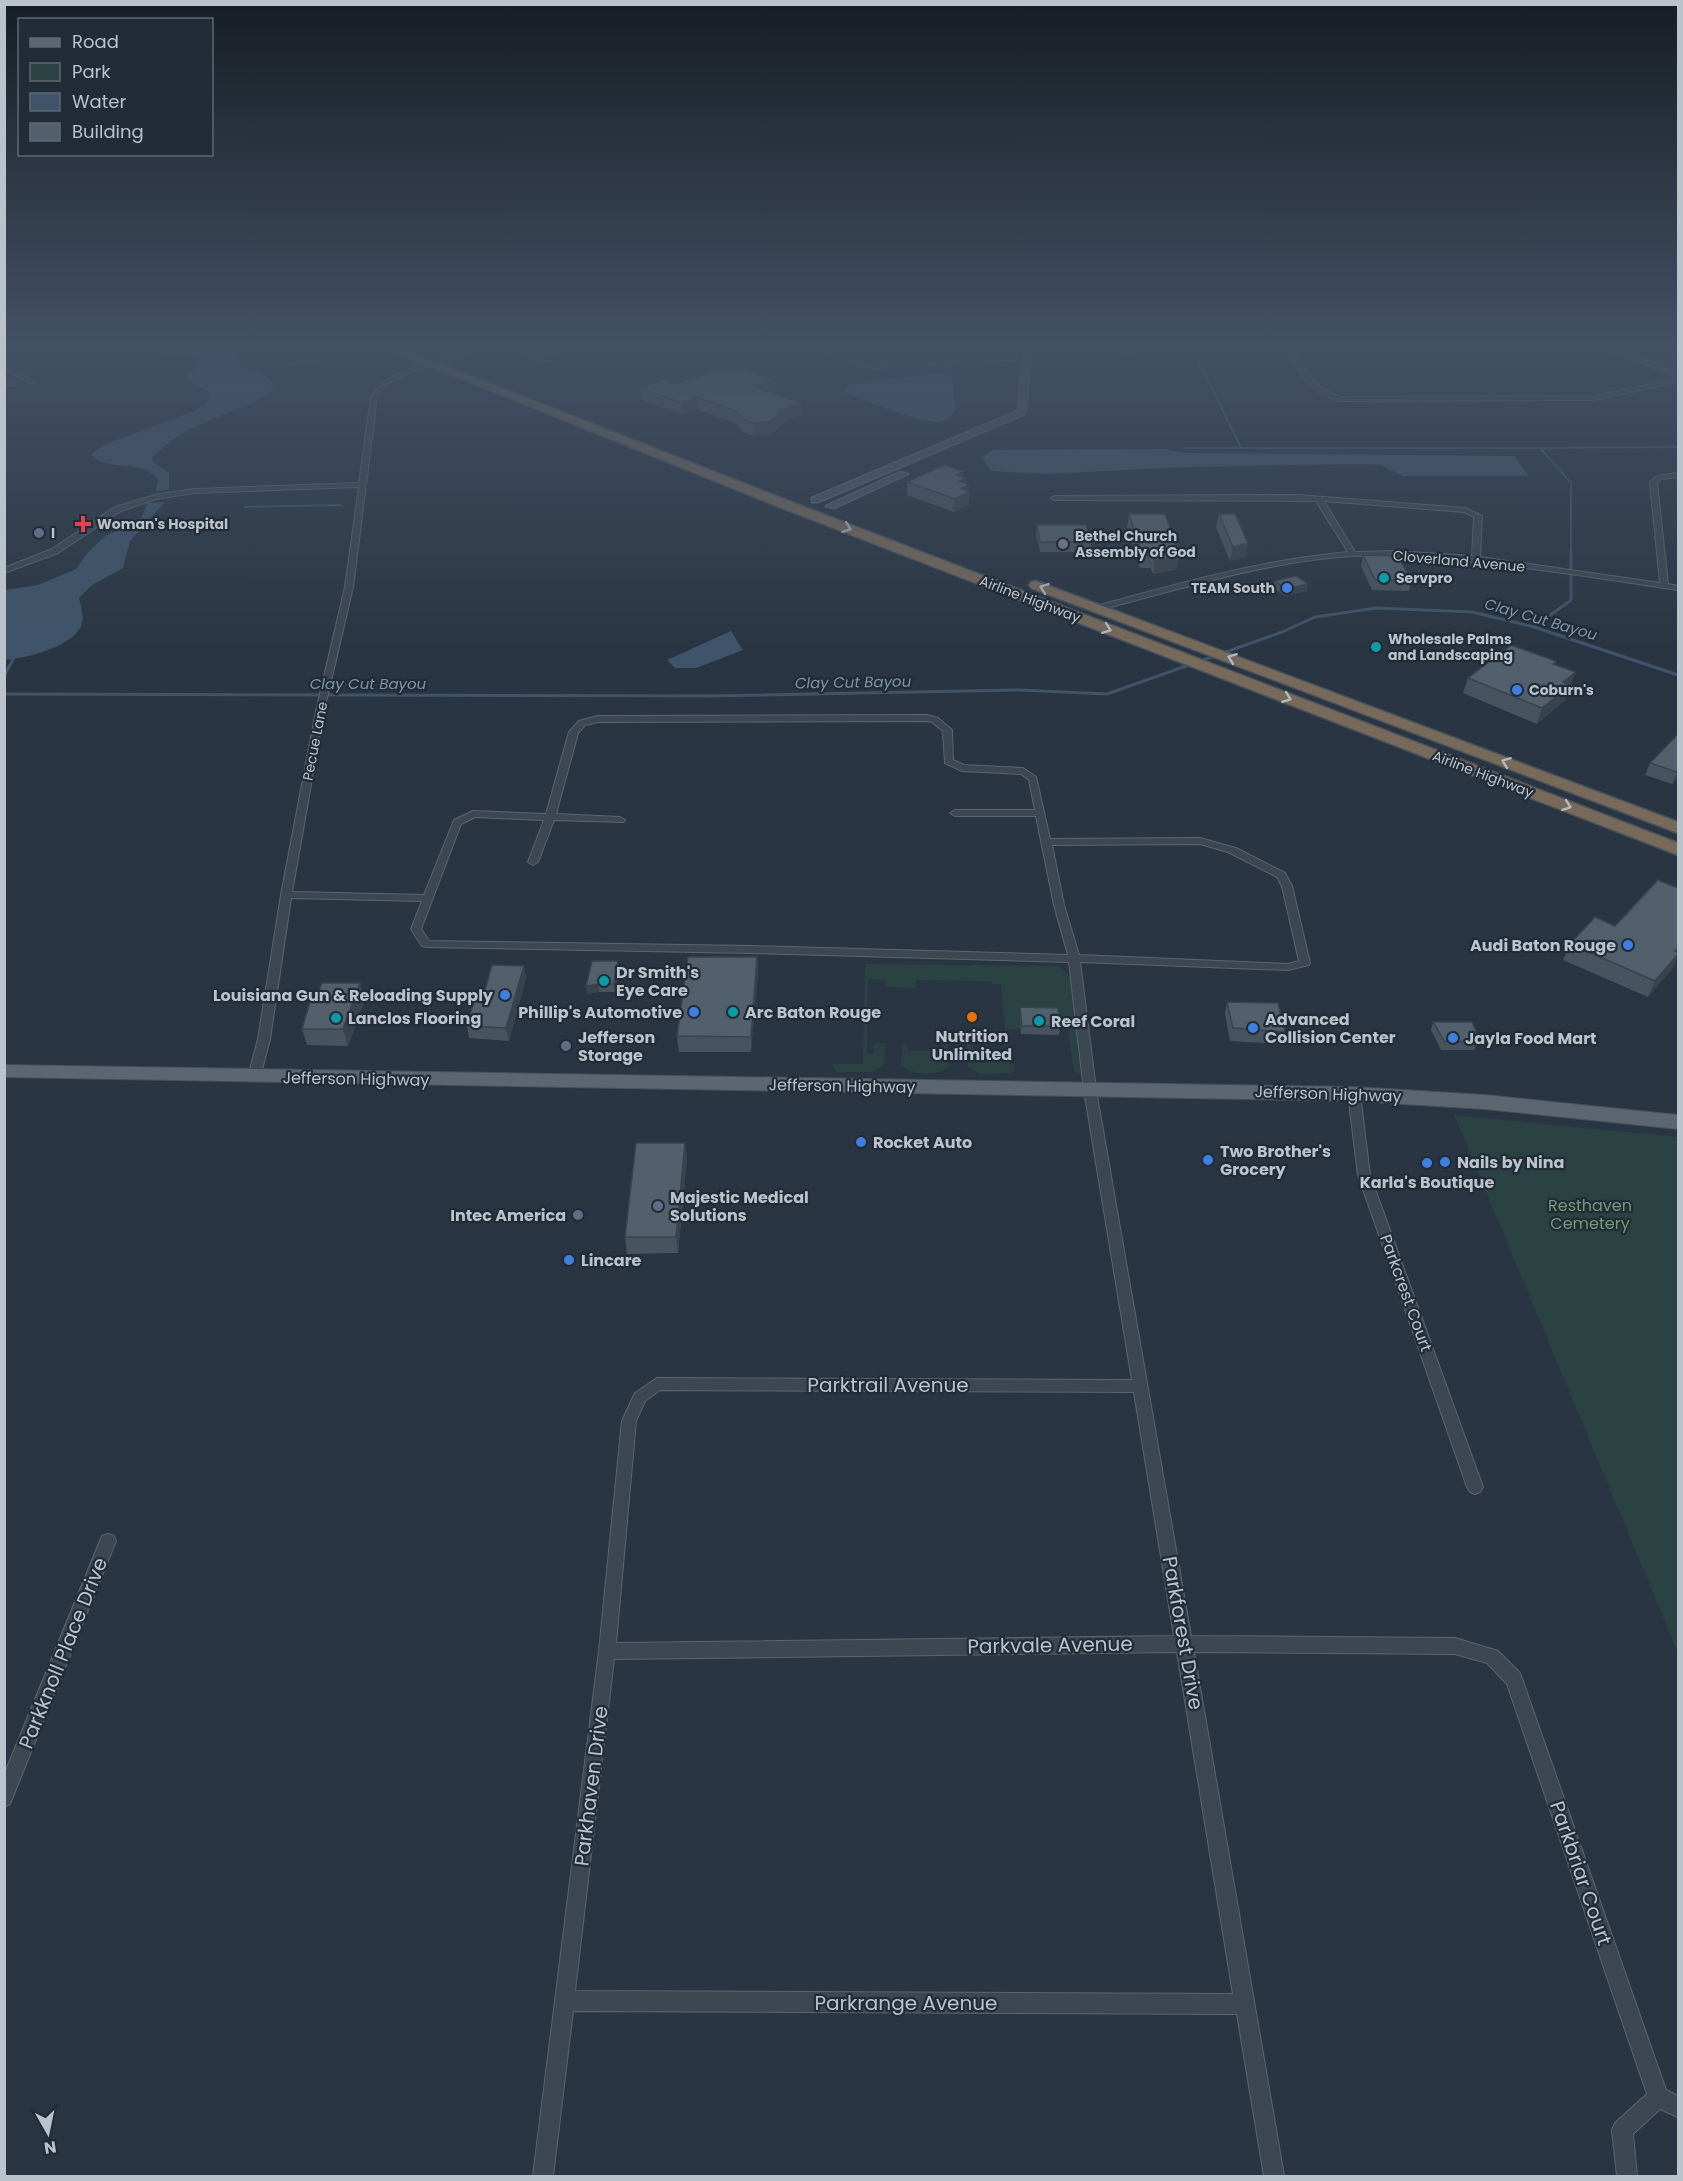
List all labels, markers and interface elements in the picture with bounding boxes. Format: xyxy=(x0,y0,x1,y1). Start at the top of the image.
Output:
legend xyxy=(18,18,213,156)
text: Road xyxy=(72,29,119,54)
text: Park xyxy=(72,59,111,84)
text: Water xyxy=(72,89,126,114)
text: Building xyxy=(72,119,144,144)
place label: Woman's Hospital xyxy=(97,514,228,534)
marker: Woman's Hospital xyxy=(74,515,92,533)
one-way arrow xyxy=(841,521,852,533)
place label: I xyxy=(51,523,55,543)
marker: I xyxy=(32,526,46,540)
place label: Bethel Church Assembly of God xyxy=(1075,526,1196,562)
marker: Bethel Church Assembly of God xyxy=(1056,537,1070,551)
street label: Cloverland Avenue xyxy=(1392,545,1526,577)
place label: Servpro xyxy=(1396,568,1452,588)
street label: Airline Highway xyxy=(977,571,1084,628)
marker: Servpro xyxy=(1377,571,1391,585)
place label: TEAM South xyxy=(1191,578,1275,598)
marker: TEAM South xyxy=(1280,581,1294,595)
one-way arrow xyxy=(1040,583,1051,595)
water label: Clay Cut Bayou xyxy=(1482,593,1600,645)
one-way arrow xyxy=(1102,621,1112,634)
place label: Wholesale Palms and Landscaping xyxy=(1388,629,1513,665)
marker: Wholesale Palms and Landscaping xyxy=(1369,640,1383,654)
one-way arrow xyxy=(1227,653,1238,665)
water label: Clay Cut Bayou xyxy=(795,670,912,694)
water label: Clay Cut Bayou xyxy=(310,673,427,694)
place label: Coburn's xyxy=(1529,680,1594,700)
marker: Coburn's xyxy=(1510,683,1524,697)
one-way arrow xyxy=(1281,691,1292,703)
street label: Pecue Lane xyxy=(298,700,332,782)
street label: Airline Highway xyxy=(1430,746,1537,803)
one-way arrow xyxy=(1501,757,1512,770)
one-way arrow xyxy=(1561,799,1572,811)
place label: Audi Baton Rouge xyxy=(1470,934,1616,957)
marker: Audi Baton Rouge xyxy=(1621,938,1635,952)
place label: Dr Smith's Eye Care xyxy=(616,961,699,1002)
marker: Dr Smith's Eye Care xyxy=(597,974,611,988)
place label: Louisiana Gun & Reloading Supply xyxy=(213,984,494,1007)
marker: Louisiana Gun & Reloading Supply xyxy=(498,988,512,1002)
place label: Phillip's Automotive xyxy=(518,1001,682,1024)
place label: Arc Baton Rouge xyxy=(745,1001,881,1024)
marker: Phillip's Automotive xyxy=(687,1005,701,1019)
marker: Arc Baton Rouge xyxy=(726,1005,740,1019)
place label: Lanclos Flooring xyxy=(348,1007,481,1030)
place label: Advanced Collision Center xyxy=(1265,1008,1396,1049)
marker: Nutrition Unlimited xyxy=(965,1010,979,1024)
place label: Reef Coral xyxy=(1051,1010,1135,1033)
marker: Lanclos Flooring xyxy=(329,1011,343,1025)
marker: Reef Coral xyxy=(1032,1014,1046,1028)
marker: Advanced Collision Center xyxy=(1246,1021,1260,1035)
place label: Nutrition Unlimited xyxy=(932,1025,1012,1066)
place label: Jefferson Storage xyxy=(578,1026,655,1067)
place label: Jayla Food Mart xyxy=(1465,1027,1597,1050)
marker: Jayla Food Mart xyxy=(1446,1031,1460,1045)
marker: Jefferson Storage xyxy=(559,1039,573,1053)
street label: Jefferson Highway xyxy=(282,1066,430,1092)
street label: Jefferson Highway xyxy=(768,1073,916,1099)
street label: Jefferson Highway xyxy=(1254,1080,1402,1108)
place label: Rocket Auto xyxy=(873,1131,972,1154)
marker: Rocket Auto xyxy=(854,1135,868,1149)
place label: Two Brother's Grocery xyxy=(1220,1140,1331,1181)
place label: Nails by Nina xyxy=(1457,1151,1564,1174)
marker: Two Brother's Grocery xyxy=(1201,1153,1215,1167)
marker: Nails by Nina xyxy=(1438,1155,1452,1169)
marker: Karla's Boutique xyxy=(1420,1156,1434,1170)
place label: Karla's Boutique xyxy=(1360,1171,1494,1194)
place label: Majestic Medical Solutions xyxy=(670,1186,809,1227)
park label: Resthaven Cemetery xyxy=(1548,1194,1632,1235)
marker: Majestic Medical Solutions xyxy=(651,1199,665,1213)
place label: Intec America xyxy=(450,1204,566,1227)
marker: Intec America xyxy=(571,1208,585,1222)
street label: Parkcrest Court xyxy=(1374,1231,1438,1355)
place label: Lincare xyxy=(581,1249,642,1272)
marker: Lincare xyxy=(562,1253,576,1267)
street label: Parktrail Avenue xyxy=(807,1371,969,1399)
street label: Parkknoll Place Drive xyxy=(12,1553,114,1753)
street label: Parkforest Drive xyxy=(1156,1554,1210,1712)
street label: Parkvale Avenue xyxy=(967,1630,1133,1660)
street label: Parkhaven Drive xyxy=(567,1704,615,1868)
street label: Parkbriar Court xyxy=(1543,1797,1619,1949)
street label: Parkrange Avenue xyxy=(815,1989,998,2017)
north arrow xyxy=(18,2103,78,2163)
text: N xyxy=(43,2135,58,2160)

